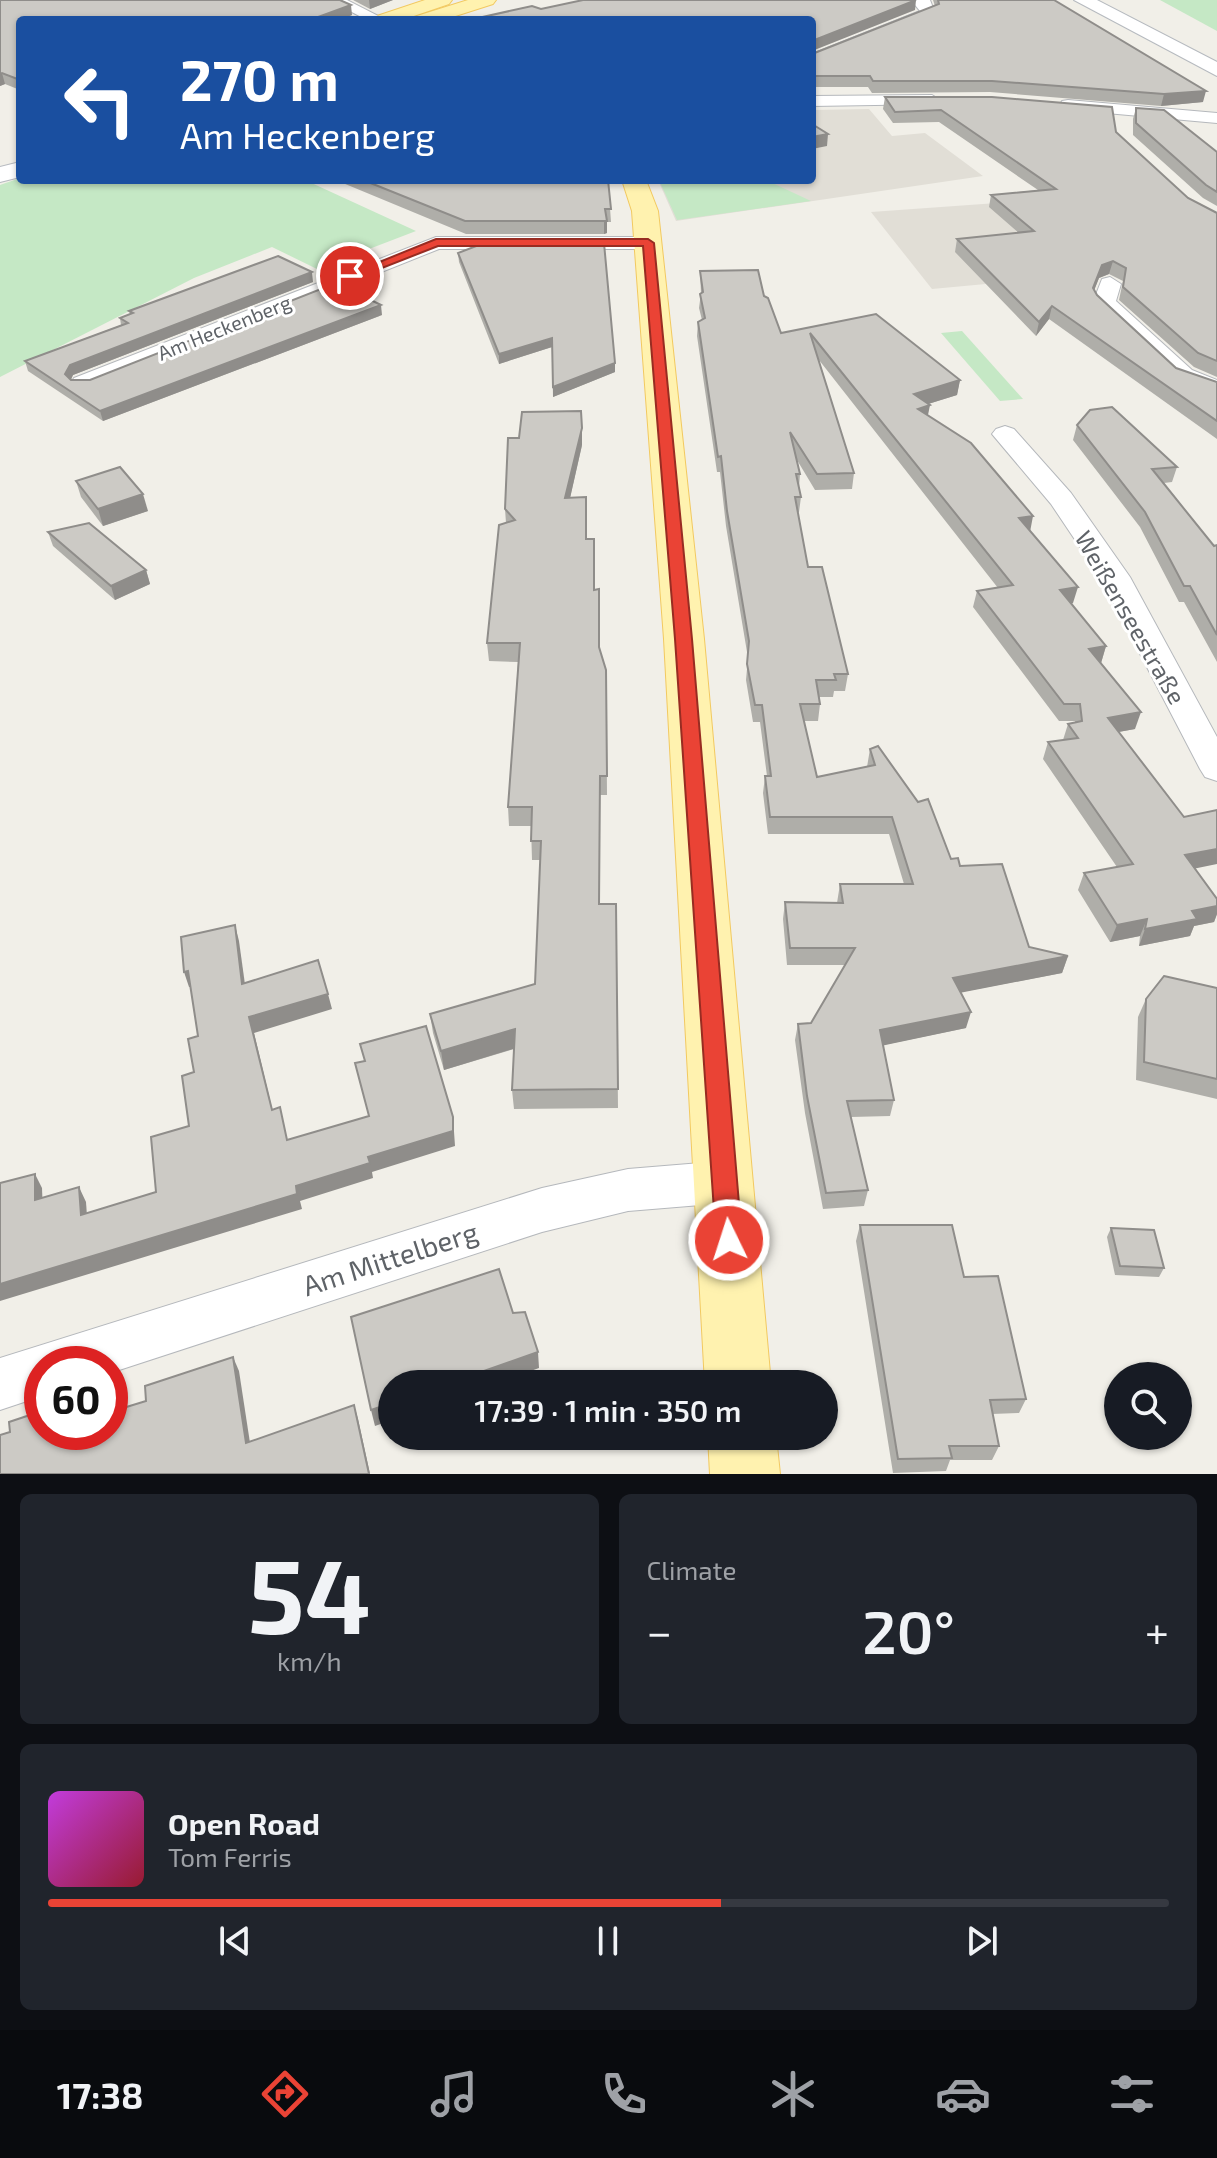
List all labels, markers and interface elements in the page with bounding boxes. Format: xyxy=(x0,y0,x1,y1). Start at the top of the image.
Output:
text: 270 m xyxy=(180,45,339,112)
icon: left xyxy=(48,48,152,152)
text: Am Heckenberg xyxy=(180,113,435,156)
pin xyxy=(316,242,384,310)
icon: arrive xyxy=(328,254,372,298)
street label: Am Heckenberg xyxy=(154,289,294,365)
street label: Weißenseestraße xyxy=(1070,525,1192,709)
position arrow xyxy=(687,1198,771,1282)
street label: Am Mittelberg xyxy=(298,1214,482,1302)
speed limit sign: 60 xyxy=(24,1346,128,1450)
map controls xyxy=(1104,1362,1192,1450)
button: search xyxy=(1104,1362,1192,1450)
text: 17:39 · 1 min · 350 m xyxy=(475,1392,741,1428)
text: 54 xyxy=(247,1530,371,1655)
text: Climate xyxy=(647,1554,736,1585)
text: 20° xyxy=(862,1594,955,1666)
text: − xyxy=(647,1604,672,1657)
text: + xyxy=(1145,1604,1169,1657)
text: km/h xyxy=(277,1645,342,1676)
text: Open Road xyxy=(168,1805,320,1841)
text: Tom Ferris xyxy=(168,1841,292,1872)
icon: previous xyxy=(213,1919,257,1963)
icon: pause xyxy=(586,1919,630,1963)
icon: next xyxy=(960,1919,1004,1963)
icon: directions xyxy=(257,2066,313,2122)
icon: music xyxy=(426,2066,482,2122)
icon: phone xyxy=(596,2066,652,2122)
icon: climate xyxy=(765,2066,821,2122)
icon: car xyxy=(935,2066,991,2122)
icon: filters xyxy=(1104,2066,1160,2122)
text: 17:38 xyxy=(57,2073,143,2116)

